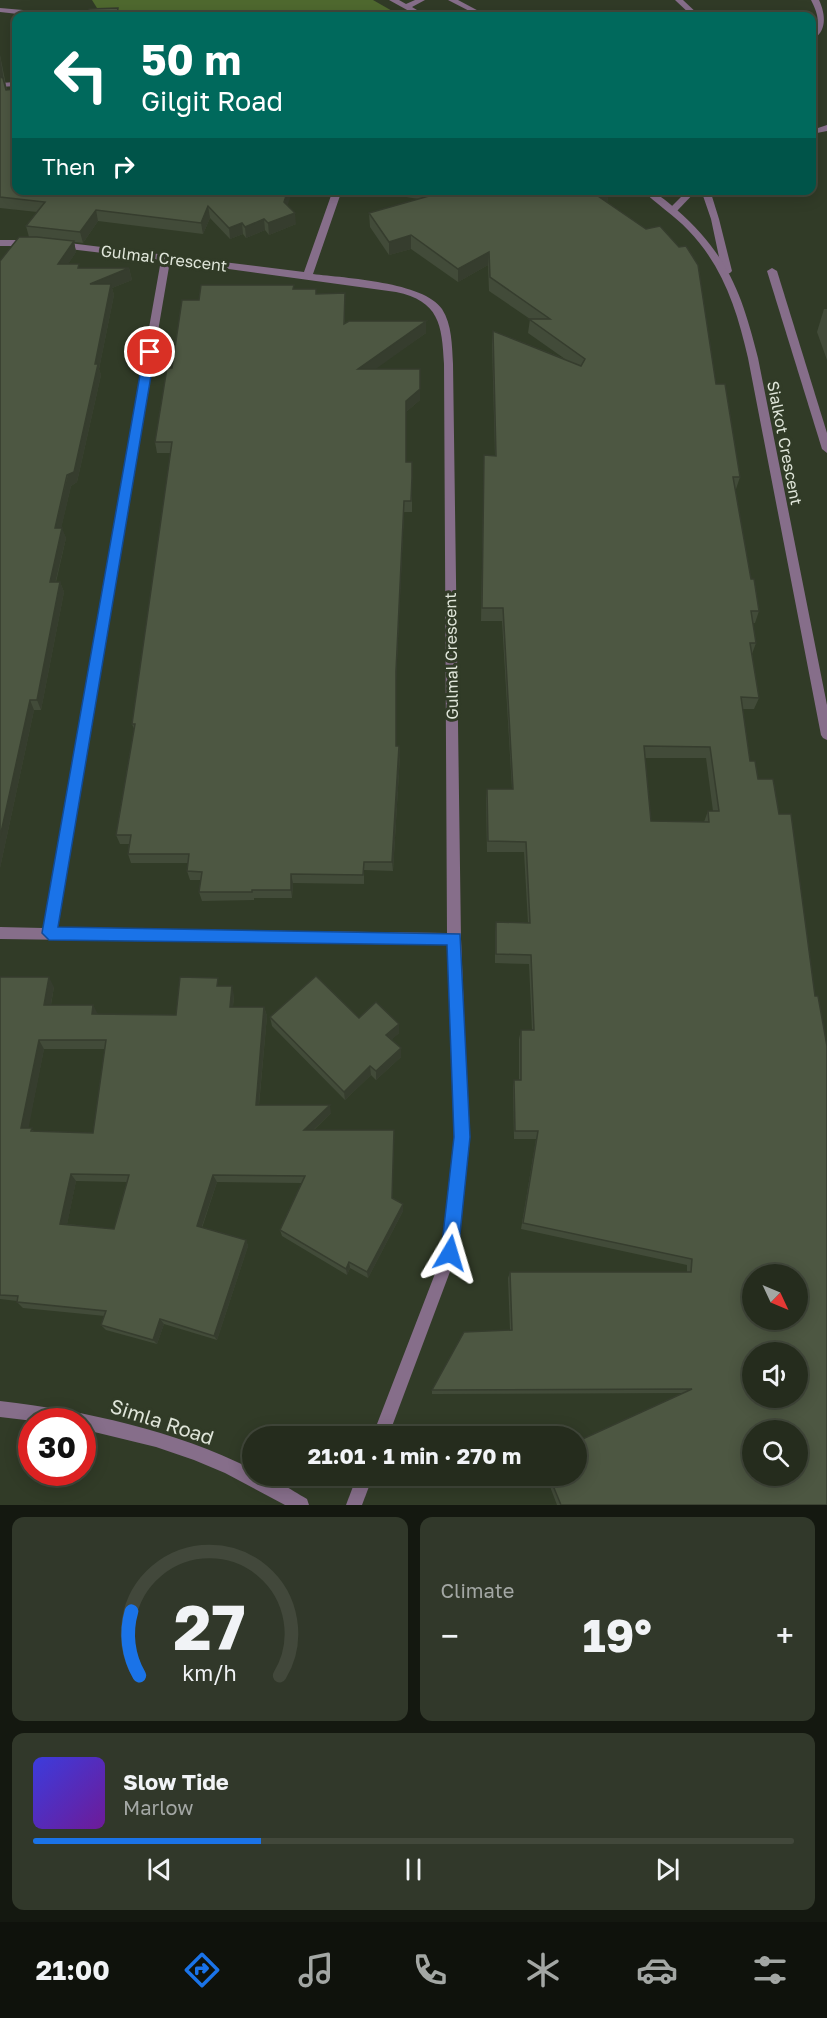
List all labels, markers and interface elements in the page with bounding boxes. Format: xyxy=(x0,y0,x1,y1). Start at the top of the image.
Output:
text: 50 m xyxy=(141,34,241,84)
icon: left xyxy=(42,36,120,114)
text: Gilgit Road xyxy=(141,85,283,117)
icon: right xyxy=(107,150,140,183)
text: Then xyxy=(42,153,95,180)
street label: Gulmal Crescent xyxy=(100,240,228,276)
pin xyxy=(124,326,175,377)
icon: arrive xyxy=(133,335,166,368)
street label: Sialkot Crescent xyxy=(763,379,807,507)
street label: Gulmal Crescent xyxy=(440,592,462,720)
position arrow xyxy=(418,1221,482,1285)
north arrow xyxy=(742,1264,808,1330)
map controls xyxy=(742,1264,808,1486)
button: sound xyxy=(742,1342,808,1408)
street label: Simla Road xyxy=(107,1393,217,1449)
speed limit sign: 30 xyxy=(18,1408,96,1486)
button: search xyxy=(742,1420,808,1486)
text: 21:01 · 1 min · 270 m xyxy=(308,1442,521,1469)
text: Climate xyxy=(441,1578,514,1602)
text: 27 xyxy=(174,1589,246,1664)
text: 19° xyxy=(583,1608,652,1662)
text: − xyxy=(441,1616,459,1655)
text: + xyxy=(776,1616,794,1655)
text: km/h xyxy=(182,1660,237,1686)
text: Slow Tide xyxy=(123,1768,229,1795)
text: Marlow xyxy=(123,1795,194,1819)
icon: previous xyxy=(143,1853,176,1886)
icon: pause xyxy=(397,1853,430,1886)
icon: next xyxy=(651,1853,684,1886)
icon: directions xyxy=(181,1949,223,1991)
icon: music xyxy=(295,1949,337,1991)
icon: phone xyxy=(409,1949,451,1991)
icon: climate xyxy=(522,1949,564,1991)
icon: car xyxy=(636,1949,678,1991)
icon: filters xyxy=(749,1949,791,1991)
text: 21:00 xyxy=(36,1954,110,1986)

